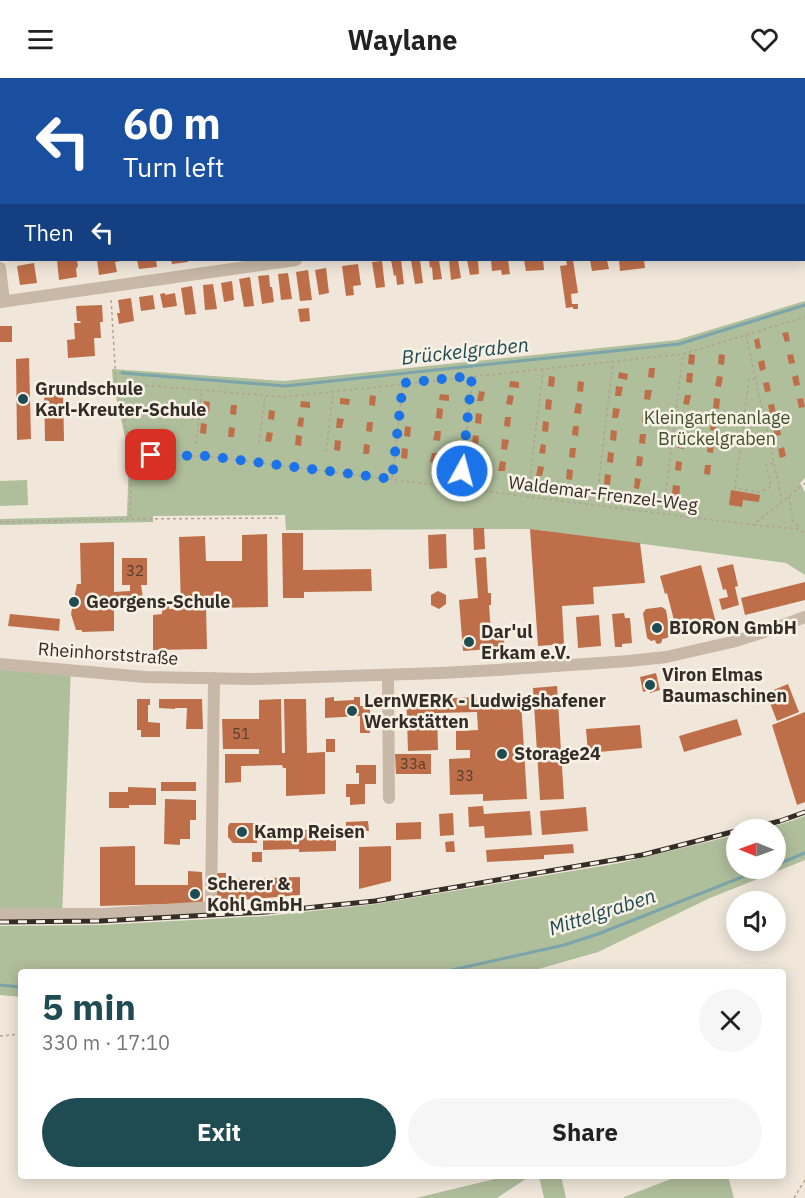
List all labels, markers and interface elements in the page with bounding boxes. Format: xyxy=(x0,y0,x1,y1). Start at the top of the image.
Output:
text: Waylane xyxy=(348,22,457,57)
icon: menu xyxy=(24,23,57,56)
icon: heart xyxy=(748,23,781,56)
text: 60 m xyxy=(123,96,221,151)
icon: left xyxy=(24,102,102,180)
text: Turn left xyxy=(123,149,224,184)
icon: left xyxy=(86,216,119,249)
text: Then xyxy=(24,218,74,247)
water label: Brückelgraben xyxy=(400,330,530,371)
place label: Grundschule Karl-Kreuter-Schule xyxy=(35,377,206,421)
marker: Grundschule Karl-Kreuter-Schule xyxy=(16,392,30,406)
park label: Kleingartenanlage Brückelgraben xyxy=(644,406,790,450)
pin xyxy=(125,429,176,480)
icon: arrive xyxy=(134,438,167,471)
position arrow xyxy=(430,439,494,503)
street label: Waldemar-Frenzel-Weg xyxy=(507,470,700,517)
house number: 32 xyxy=(126,561,144,580)
place label: Georgens-Schule xyxy=(86,590,230,613)
marker: Georgens-Schule xyxy=(67,595,81,609)
place label: BIORON GmbH xyxy=(669,616,797,639)
place label: Dar'ul Erkam e.V. xyxy=(481,620,571,664)
marker: BIORON GmbH xyxy=(650,621,664,635)
marker: Dar'ul Erkam e.V. xyxy=(462,635,476,649)
street label: Rheinhorststraße xyxy=(37,637,179,670)
place label: Viron Elmas Baumaschinen xyxy=(662,663,787,707)
marker: Viron Elmas Baumaschinen xyxy=(643,678,657,692)
place label: LernWERK - Ludwigshafener Werkstätten xyxy=(364,689,606,733)
marker: LernWERK - Ludwigshafener Werkstätten xyxy=(345,704,359,718)
house number: 51 xyxy=(232,724,250,743)
place label: Storage24 xyxy=(514,742,601,765)
marker: Storage24 xyxy=(495,747,509,761)
house number: 33a xyxy=(400,754,426,773)
house number: 33 xyxy=(456,766,474,785)
north arrow xyxy=(726,819,786,879)
map controls xyxy=(726,819,786,951)
place label: Kamp Reisen xyxy=(254,820,365,843)
marker: Kamp Reisen xyxy=(235,825,249,839)
place label: Scherer & Kohl GmbH xyxy=(207,872,303,916)
water label: Mittelgraben xyxy=(545,882,659,941)
marker: Scherer & Kohl GmbH xyxy=(188,887,202,901)
button: sound xyxy=(726,891,786,951)
text: 5 min xyxy=(42,983,136,1030)
button: close xyxy=(699,989,762,1052)
text: 330 m · 17:10 xyxy=(42,1029,170,1056)
button: Exit xyxy=(42,1098,396,1167)
button: Share xyxy=(408,1098,762,1167)

